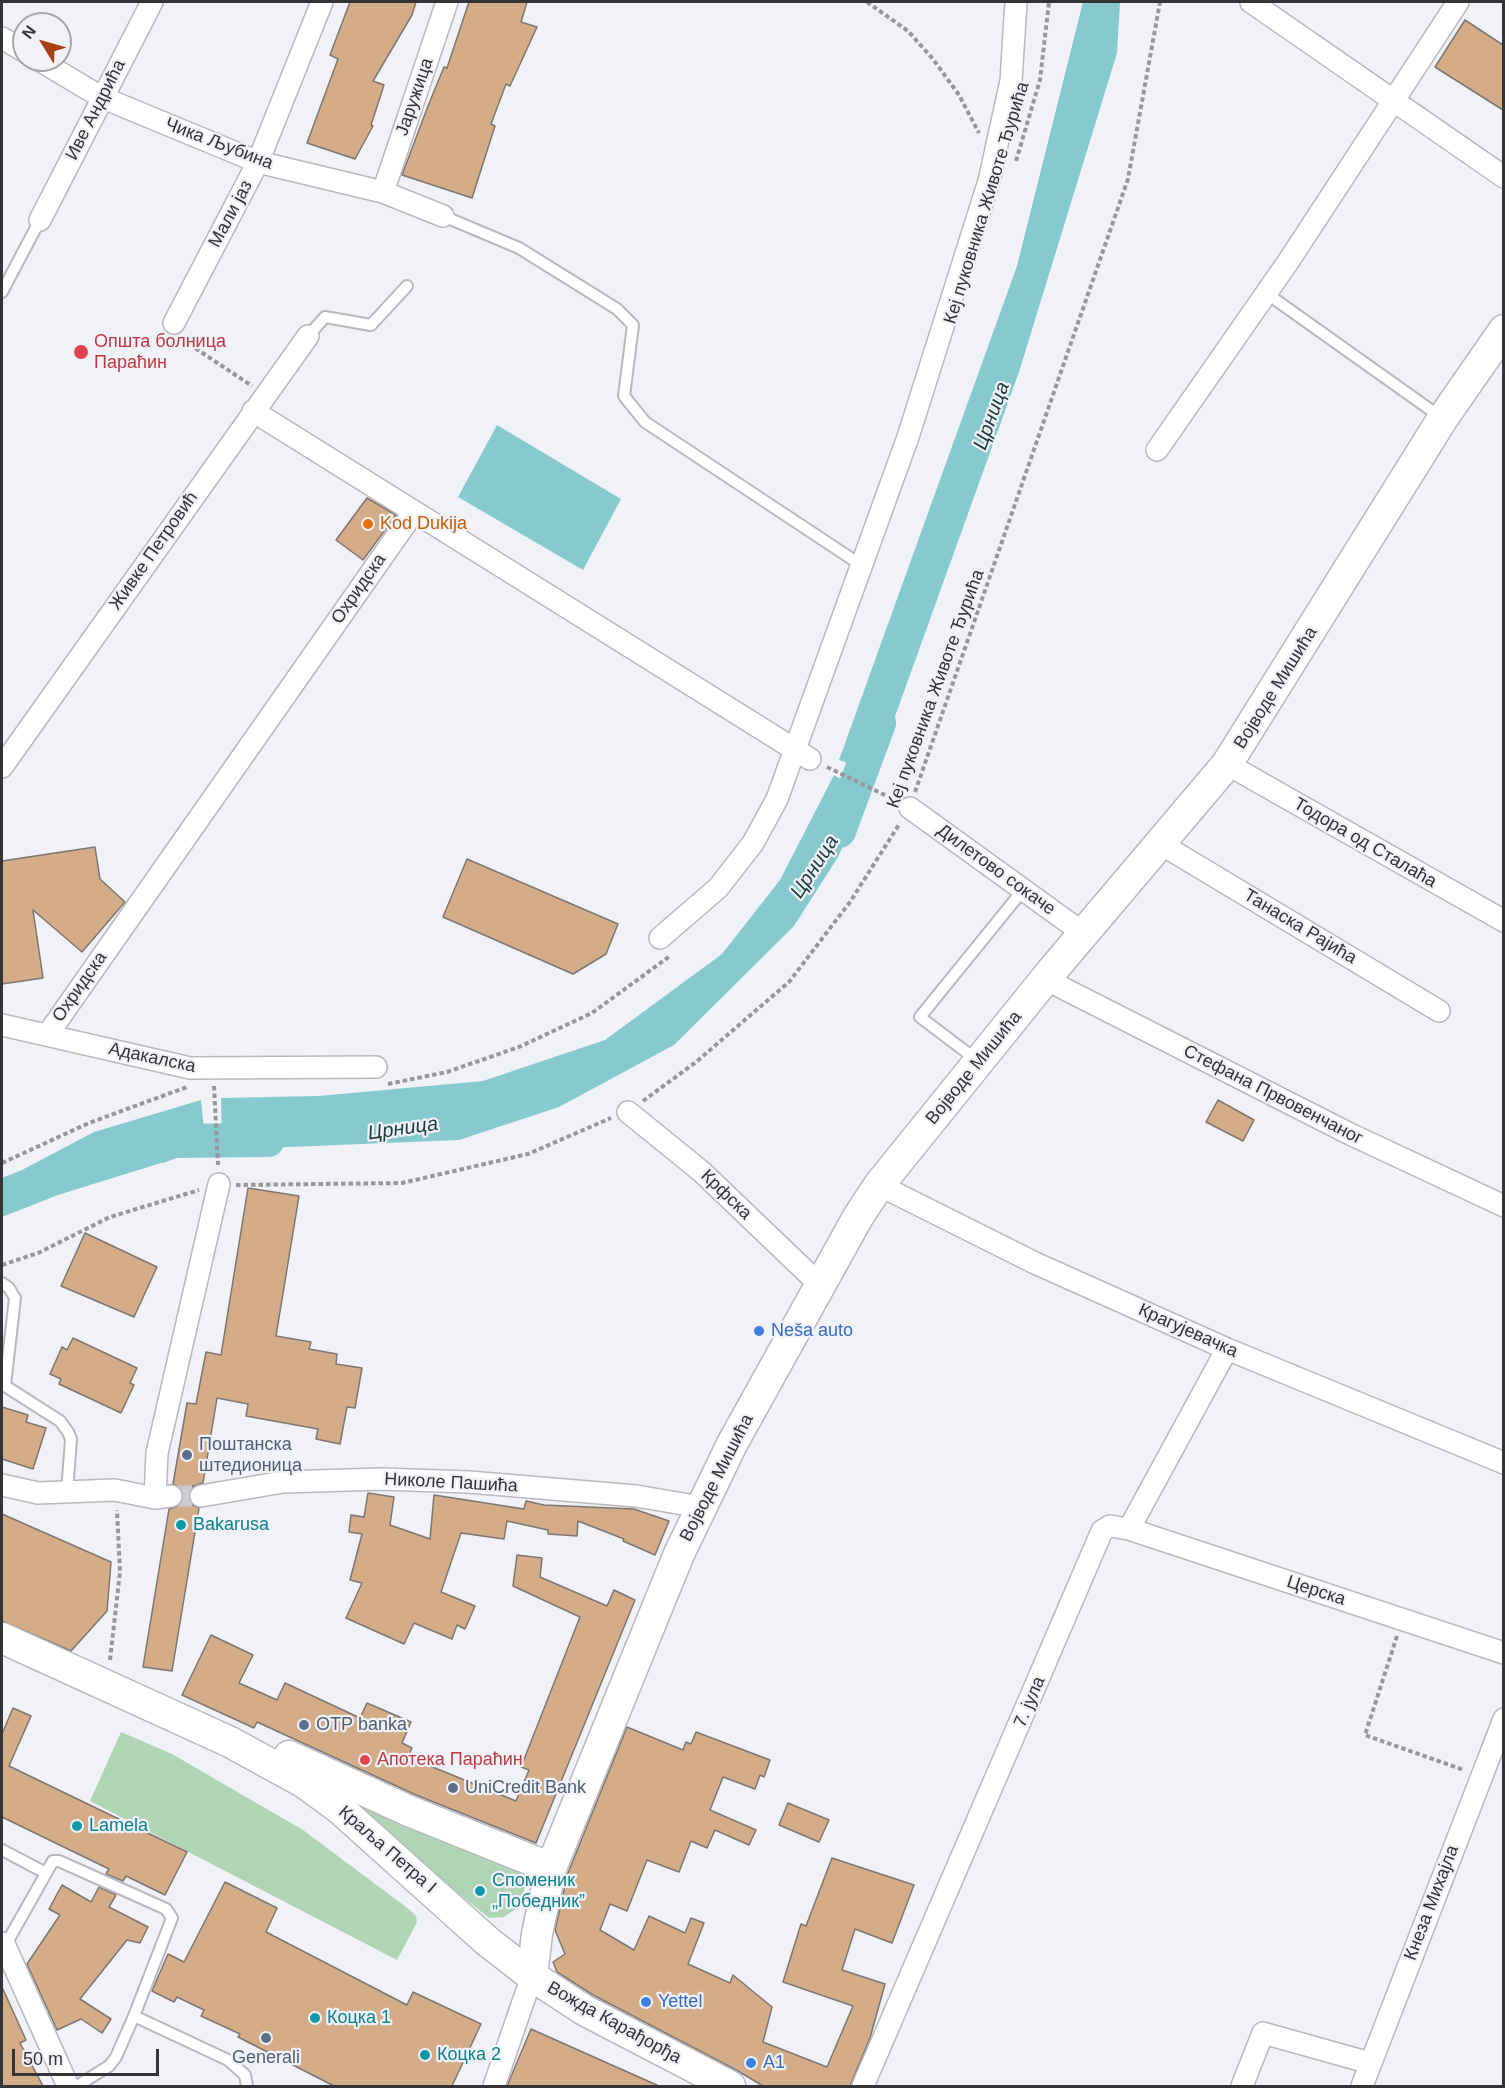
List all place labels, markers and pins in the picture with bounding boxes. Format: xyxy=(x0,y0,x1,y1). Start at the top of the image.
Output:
place label: Општа болница Параћин xyxy=(94,331,226,374)
marker: Општа болница Параћин xyxy=(72,343,90,361)
place label: Kod Dukija xyxy=(380,513,467,535)
marker: Kod Dukija xyxy=(361,517,375,531)
place label: Neša auto xyxy=(771,1320,853,1342)
marker: Neša auto xyxy=(752,1324,766,1338)
place label: Поштанска штедионица xyxy=(199,1434,302,1476)
marker: Поштанска штедионица xyxy=(180,1448,194,1462)
place label: Bakarusa xyxy=(193,1514,269,1536)
marker: Bakarusa xyxy=(174,1518,188,1532)
place label: OTP banka xyxy=(316,1714,407,1736)
marker: OTP banka xyxy=(297,1718,311,1732)
place label: Апотека Параћин xyxy=(377,1749,523,1771)
marker: Апотека Параћин xyxy=(358,1753,372,1767)
place label: UniCredit Bank xyxy=(465,1777,586,1799)
marker: UniCredit Bank xyxy=(446,1781,460,1795)
place label: Lamela xyxy=(89,1815,148,1837)
marker: Lamela xyxy=(70,1819,84,1833)
place label: Споменик „Победник” xyxy=(492,1870,585,1912)
marker: Споменик „Победник” xyxy=(473,1884,487,1898)
place label: Yettel xyxy=(658,1991,702,2013)
marker: Yettel xyxy=(639,1995,653,2009)
place label: Коцка 1 xyxy=(327,2007,391,2029)
marker: Коцка 1 xyxy=(308,2011,322,2025)
marker: Generali xyxy=(259,2031,273,2045)
place label: Коцка 2 xyxy=(437,2044,501,2066)
place label: Generali xyxy=(232,2047,300,2069)
marker: Коцка 2 xyxy=(418,2048,432,2062)
place label: A1 xyxy=(763,2052,785,2074)
marker: A1 xyxy=(744,2056,758,2070)

